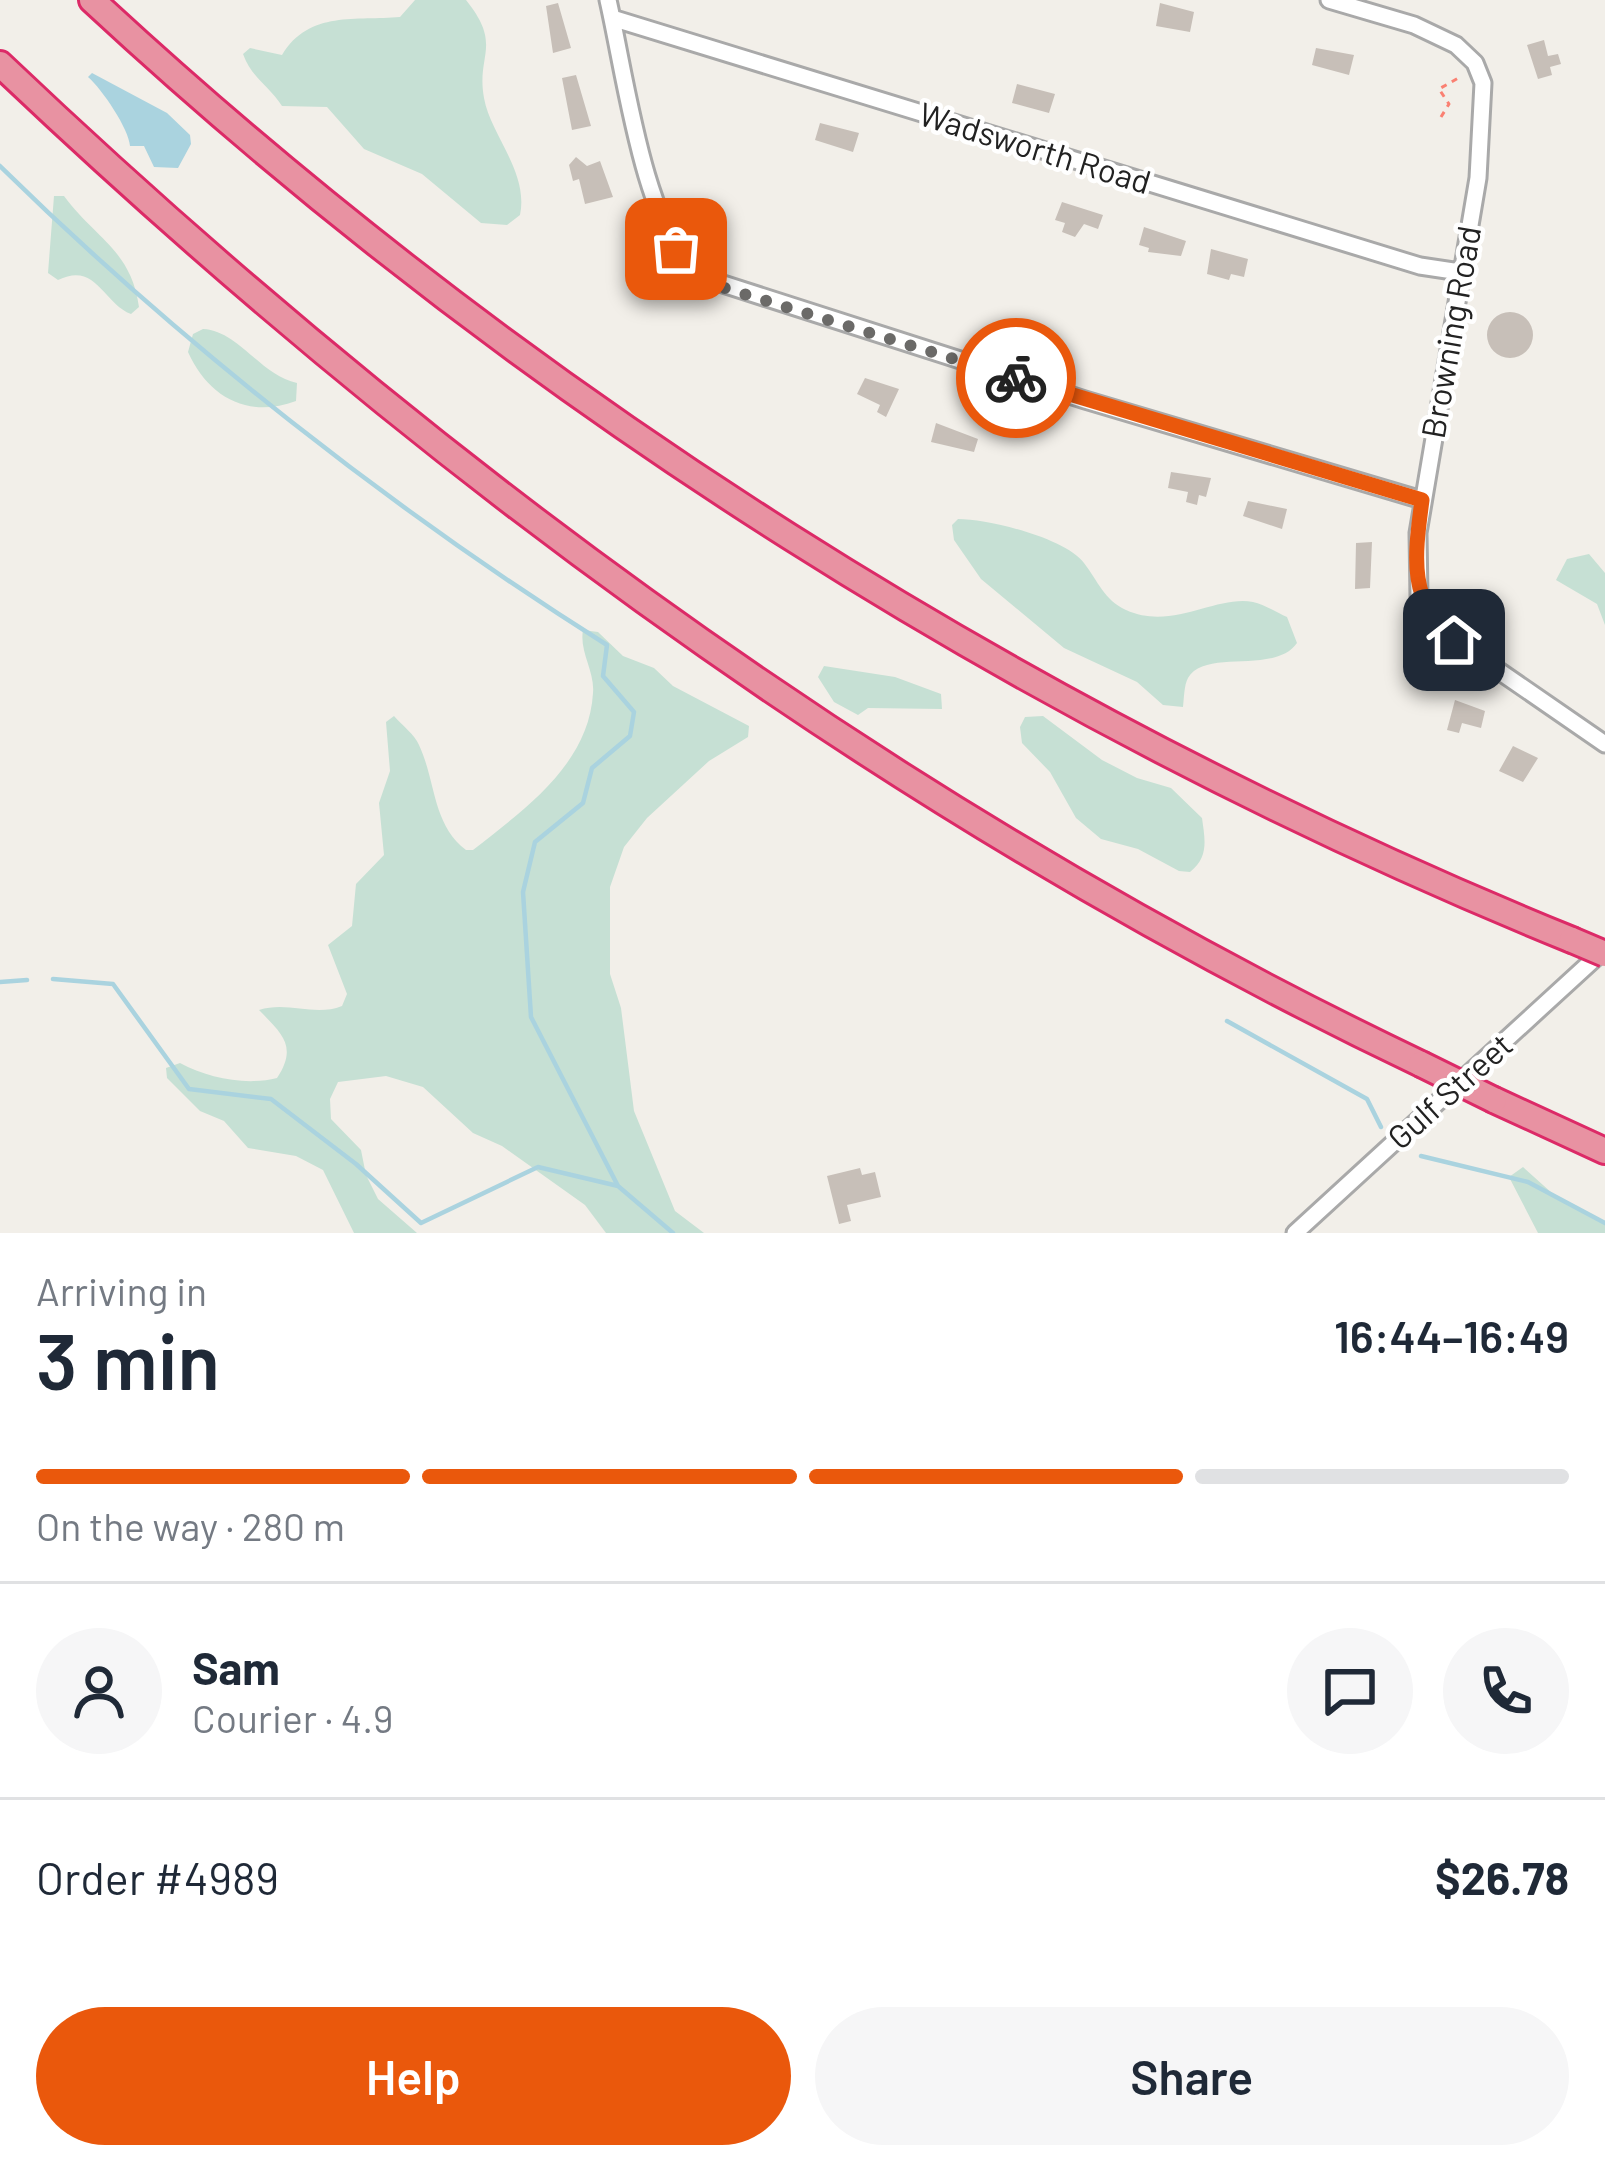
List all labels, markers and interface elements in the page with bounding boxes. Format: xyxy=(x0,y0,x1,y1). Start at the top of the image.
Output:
street label: Wadsworth Road xyxy=(915,93,1156,201)
pin xyxy=(625,198,727,300)
icon: bag xyxy=(643,216,709,282)
street label: Browning Road xyxy=(1412,223,1488,441)
courier xyxy=(956,318,1076,438)
icon: bike xyxy=(983,345,1049,411)
pin xyxy=(1403,589,1505,691)
icon: home xyxy=(1421,607,1487,673)
street label: Gulf Street xyxy=(1379,1024,1520,1157)
text: Arriving in xyxy=(36,1267,207,1314)
text: 16:44–16:49 xyxy=(1334,1308,1569,1362)
text: 3 min xyxy=(36,1312,220,1406)
text: On the way · 280 m xyxy=(36,1502,345,1549)
button: person xyxy=(36,1628,162,1754)
button: chat xyxy=(1287,1628,1413,1754)
button: phone xyxy=(1443,1628,1569,1754)
text: Sam xyxy=(192,1640,280,1694)
text: Courier · 4.9 xyxy=(192,1694,393,1741)
text: Order #4989 xyxy=(36,1850,279,1904)
text: $26.78 xyxy=(1435,1850,1569,1904)
button: Help xyxy=(36,2007,791,2145)
button: Share xyxy=(815,2007,1569,2145)

